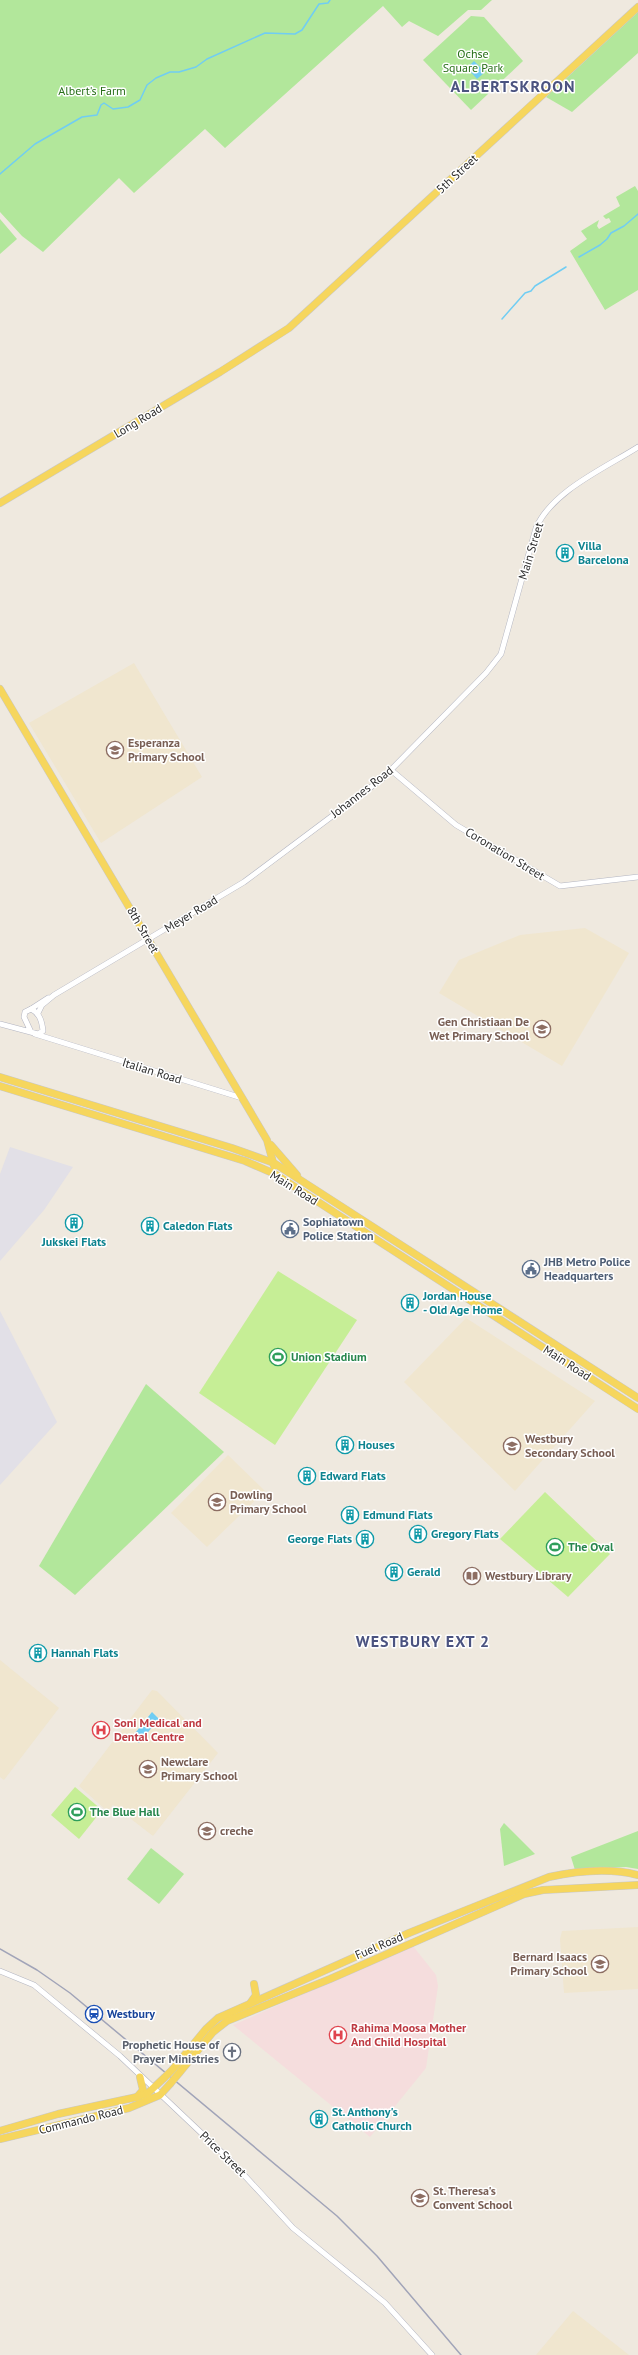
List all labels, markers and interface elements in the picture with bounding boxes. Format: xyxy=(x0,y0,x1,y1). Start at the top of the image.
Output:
park label: Ochse Square Park xyxy=(443,46,504,75)
district label: ALBERTSKROON xyxy=(450,76,576,96)
park label: Albert's Farm xyxy=(58,83,126,98)
street label: 5th Street xyxy=(433,151,480,197)
street label: Long Road xyxy=(111,400,165,441)
street label: Main Street xyxy=(515,520,546,581)
place label: Villa Barcelona xyxy=(577,538,629,567)
building icon: Villa Barcelona xyxy=(555,543,575,563)
place label: Esperanza Primary School xyxy=(128,735,205,764)
school or university icon: Esperanza Primary School xyxy=(105,740,125,760)
street label: Johannes Road xyxy=(327,763,396,821)
street label: Coronation Street xyxy=(463,824,548,883)
street label: Meyer Road xyxy=(161,892,220,935)
street label: 8th Street xyxy=(124,904,163,956)
place label: Gen Christiaan De Wet Primary School xyxy=(429,1014,529,1043)
school or university icon: Gen Christiaan De Wet Primary School xyxy=(532,1019,552,1039)
street label: Italian Road xyxy=(121,1054,184,1087)
street label: Main Road xyxy=(267,1167,321,1208)
building icon: Jukskei Flats xyxy=(64,1213,84,1233)
place label: Sophiatown Police Station xyxy=(303,1214,374,1243)
building icon: Caledon Flats xyxy=(140,1216,160,1236)
place label: Caledon Flats xyxy=(163,1218,232,1233)
public building icon: Sophiatown Police Station xyxy=(280,1219,300,1239)
place label: Jukskei Flats xyxy=(41,1234,106,1249)
place label: JHB Metro Police Headquarters xyxy=(543,1254,630,1283)
public building icon: JHB Metro Police Headquarters xyxy=(521,1259,541,1279)
place label: Jordan House - Old Age Home xyxy=(422,1288,502,1317)
building icon: Jordan House - Old Age Home xyxy=(400,1293,420,1313)
street label: Main Road xyxy=(541,1342,594,1384)
sports icon: Union Stadium xyxy=(268,1347,288,1367)
place label: Union Stadium xyxy=(291,1349,367,1364)
place label: Westbury Secondary School xyxy=(525,1431,615,1460)
building icon: Houses xyxy=(335,1435,355,1455)
school or university icon: Westbury Secondary School xyxy=(502,1436,522,1456)
place label: Houses xyxy=(358,1437,395,1452)
building icon: Edward Flats xyxy=(297,1466,317,1486)
place label: Edward Flats xyxy=(320,1468,386,1483)
place label: Dowling Primary School xyxy=(230,1487,307,1516)
school or university icon: Dowling Primary School xyxy=(207,1492,227,1512)
building icon: Edmund Flats xyxy=(340,1505,360,1525)
place label: Edmund Flats xyxy=(363,1507,433,1522)
building icon: Gregory Flats xyxy=(408,1524,428,1544)
place label: Gregory Flats xyxy=(431,1526,499,1541)
building icon: George Flats xyxy=(355,1529,375,1549)
place label: George Flats xyxy=(288,1531,352,1546)
sports icon: The Oval xyxy=(545,1537,565,1557)
place label: The Oval xyxy=(568,1539,614,1554)
building icon: Gerald xyxy=(384,1562,404,1582)
place label: Gerald xyxy=(407,1564,441,1579)
library icon: Westbury Library xyxy=(462,1566,482,1586)
place label: Westbury Library xyxy=(485,1568,572,1583)
district label: WESTBURY EXT 2 xyxy=(356,1631,490,1651)
building icon: Hannah Flats xyxy=(28,1643,48,1663)
place label: Hannah Flats xyxy=(51,1645,118,1660)
place label: Soni Medical and Dental Centre xyxy=(114,1715,202,1744)
hospital icon: Soni Medical and Dental Centre xyxy=(91,1720,111,1740)
place label: Newclare Primary School xyxy=(161,1754,238,1783)
school or university icon: Newclare Primary School xyxy=(138,1759,158,1779)
sports icon: The Blue Hall xyxy=(67,1802,87,1822)
place label: The Blue Hall xyxy=(90,1804,160,1819)
school or university icon: creche xyxy=(197,1821,217,1841)
place label: creche xyxy=(220,1823,253,1838)
street label: Fuel Road xyxy=(352,1929,405,1962)
place label: Bernard Isaacs Primary School xyxy=(510,1949,587,1978)
school or university icon: Bernard Isaacs Primary School xyxy=(590,1954,610,1974)
station icon: Westbury xyxy=(84,2004,104,2024)
place label: Westbury xyxy=(107,2006,155,2021)
place label: Rahima Moosa Mother And Child Hospital xyxy=(351,2020,467,2049)
hospital icon: Rahima Moosa Mother And Child Hospital xyxy=(328,2025,348,2045)
place label: Prophetic House of Prayer Ministries xyxy=(122,2037,220,2066)
church icon: Prophetic House of Prayer Ministries xyxy=(222,2042,242,2062)
street label: Commando Road xyxy=(37,2102,125,2137)
place label: St. Anthony's Catholic Church xyxy=(332,2104,412,2133)
building icon: St. Anthony's Catholic Church xyxy=(309,2109,329,2129)
street label: Price Street xyxy=(197,2128,250,2179)
place label: St. Theresa's Convent School xyxy=(433,2183,513,2212)
school or university icon: St. Theresa's Convent School xyxy=(410,2188,430,2208)

